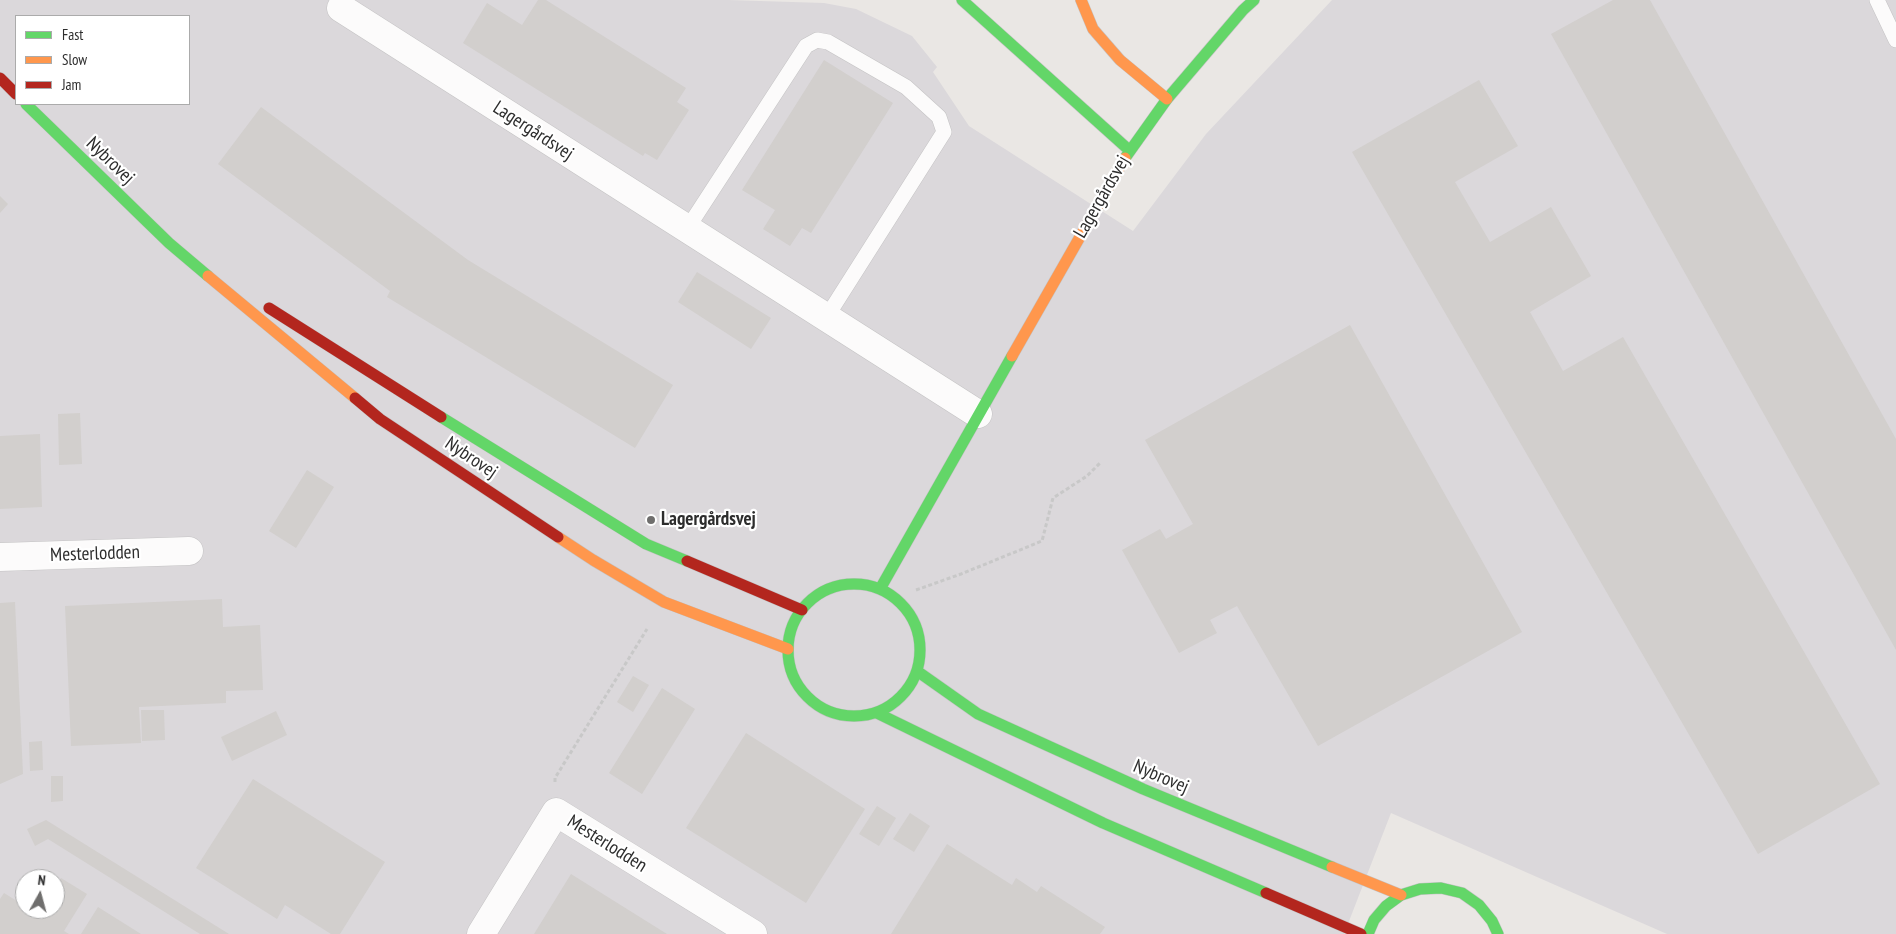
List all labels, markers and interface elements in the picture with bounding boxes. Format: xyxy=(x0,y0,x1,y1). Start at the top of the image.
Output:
legend xyxy=(15,15,190,105)
text: Fast xyxy=(62,25,83,44)
text: Slow xyxy=(62,50,87,69)
text: Jam xyxy=(62,75,81,94)
street label: Lagergårdsvej xyxy=(488,97,578,165)
street label: Nybrovej xyxy=(81,133,139,189)
street label: Lagergårdsvej xyxy=(1069,152,1135,242)
street label: Nybrovej xyxy=(441,432,501,484)
place label: Lagergårdsvej xyxy=(661,509,756,531)
marker: Lagergårdsvej xyxy=(645,514,657,526)
street label: Mesterlodden xyxy=(50,541,140,567)
street label: Nybrovej xyxy=(1130,755,1192,799)
street label: Mesterlodden xyxy=(563,811,651,877)
north arrow xyxy=(15,869,65,919)
text: N xyxy=(37,871,47,889)

